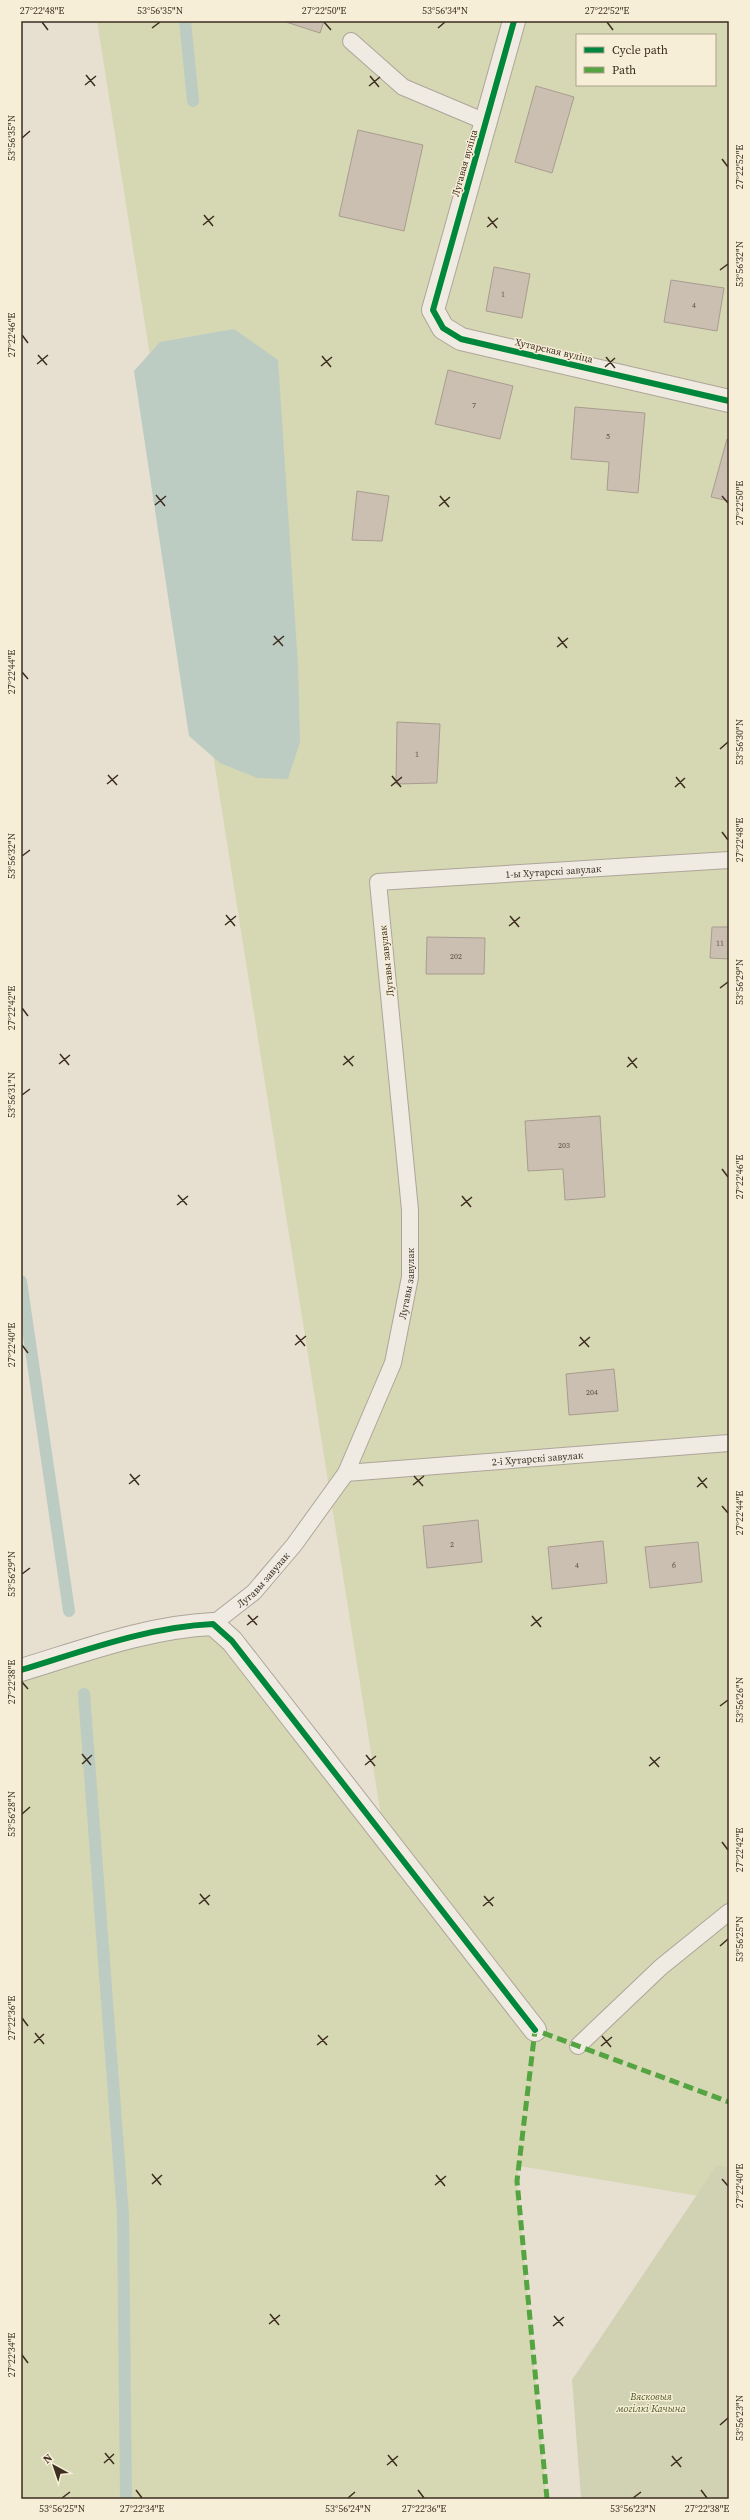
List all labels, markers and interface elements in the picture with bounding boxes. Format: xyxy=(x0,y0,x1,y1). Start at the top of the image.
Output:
text: 27°22'48"E xyxy=(20,4,64,17)
text: 53°56'35"N xyxy=(137,4,183,17)
text: 27°22'50"E xyxy=(302,4,346,17)
text: 53°56'34"N xyxy=(422,4,468,17)
text: 27°22'52"E xyxy=(585,4,629,17)
legend xyxy=(576,34,716,86)
text: Cycle path xyxy=(612,42,668,58)
text: Path xyxy=(612,62,636,78)
text: 53°56'35"N xyxy=(5,115,18,161)
street label: Лугавая вуліца xyxy=(449,127,480,198)
text: 27°22'52"E xyxy=(733,145,746,189)
text: 53°56'32"N xyxy=(733,241,746,287)
house number: 1 xyxy=(501,289,505,300)
house number: 4 xyxy=(692,300,696,311)
text: 27°22'46"E xyxy=(5,313,18,357)
street label: Хутарская вуліца xyxy=(513,335,595,366)
house number: 7 xyxy=(472,400,476,411)
house number: 5 xyxy=(606,431,610,442)
text: 27°22'50"E xyxy=(733,481,746,525)
text: 27°22'44"E xyxy=(5,650,18,694)
text: 53°56'30"N xyxy=(733,719,746,765)
house number: 1 xyxy=(415,749,419,760)
text: 27°22'48"E xyxy=(733,818,746,862)
text: 53°56'32"N xyxy=(5,833,18,879)
street label: 1-ы Хутарскі завулак xyxy=(505,862,602,881)
street label: Лугавы завулак xyxy=(376,924,397,997)
house number: 11 xyxy=(716,938,724,949)
house number: 202 xyxy=(450,951,462,962)
text: 53°56'29"N xyxy=(733,959,746,1005)
text: 27°22'42"E xyxy=(5,986,18,1030)
text: 53°56'31"N xyxy=(5,1072,18,1118)
house number: 203 xyxy=(558,1140,570,1151)
text: 27°22'46"E xyxy=(733,1155,746,1199)
street label: Лугавы завулак xyxy=(396,1247,417,1320)
text: 27°22'40"E xyxy=(5,1323,18,1367)
house number: 204 xyxy=(586,1387,598,1398)
street label: 2-і Хутарскі завулак xyxy=(491,1448,584,1469)
text: 27°22'44"E xyxy=(733,1491,746,1535)
house number: 2 xyxy=(450,1539,454,1550)
street label: Лугавы завулак xyxy=(234,1549,293,1610)
text: 53°56'29"N xyxy=(5,1551,18,1597)
house number: 4 xyxy=(575,1560,579,1571)
house number: 6 xyxy=(672,1560,676,1571)
text: 27°22'38"E xyxy=(5,1660,18,1704)
text: 53°56'26"N xyxy=(733,1677,746,1723)
text: 53°56'28"N xyxy=(5,1791,18,1837)
text: 27°22'42"E xyxy=(733,1828,746,1872)
text: 53°56'25"N xyxy=(733,1916,746,1962)
text: 27°22'36"E xyxy=(5,1996,18,2040)
text: 27°22'40"E xyxy=(733,2164,746,2208)
text: 27°22'34"E xyxy=(5,2333,18,2377)
park label: Вясковыя могілкі Качына xyxy=(615,2390,687,2415)
text: 53°56'23"N xyxy=(733,2395,746,2441)
north arrow xyxy=(34,2446,74,2486)
text: N xyxy=(40,2450,56,2467)
text: 53°56'25"N xyxy=(39,2502,85,2515)
text: 27°22'34"E xyxy=(120,2502,164,2515)
text: 53°56'24"N xyxy=(325,2502,371,2515)
text: 27°22'36"E xyxy=(402,2502,446,2515)
text: 53°56'23"N xyxy=(610,2502,656,2515)
text: 27°22'38"E xyxy=(685,2502,729,2515)

